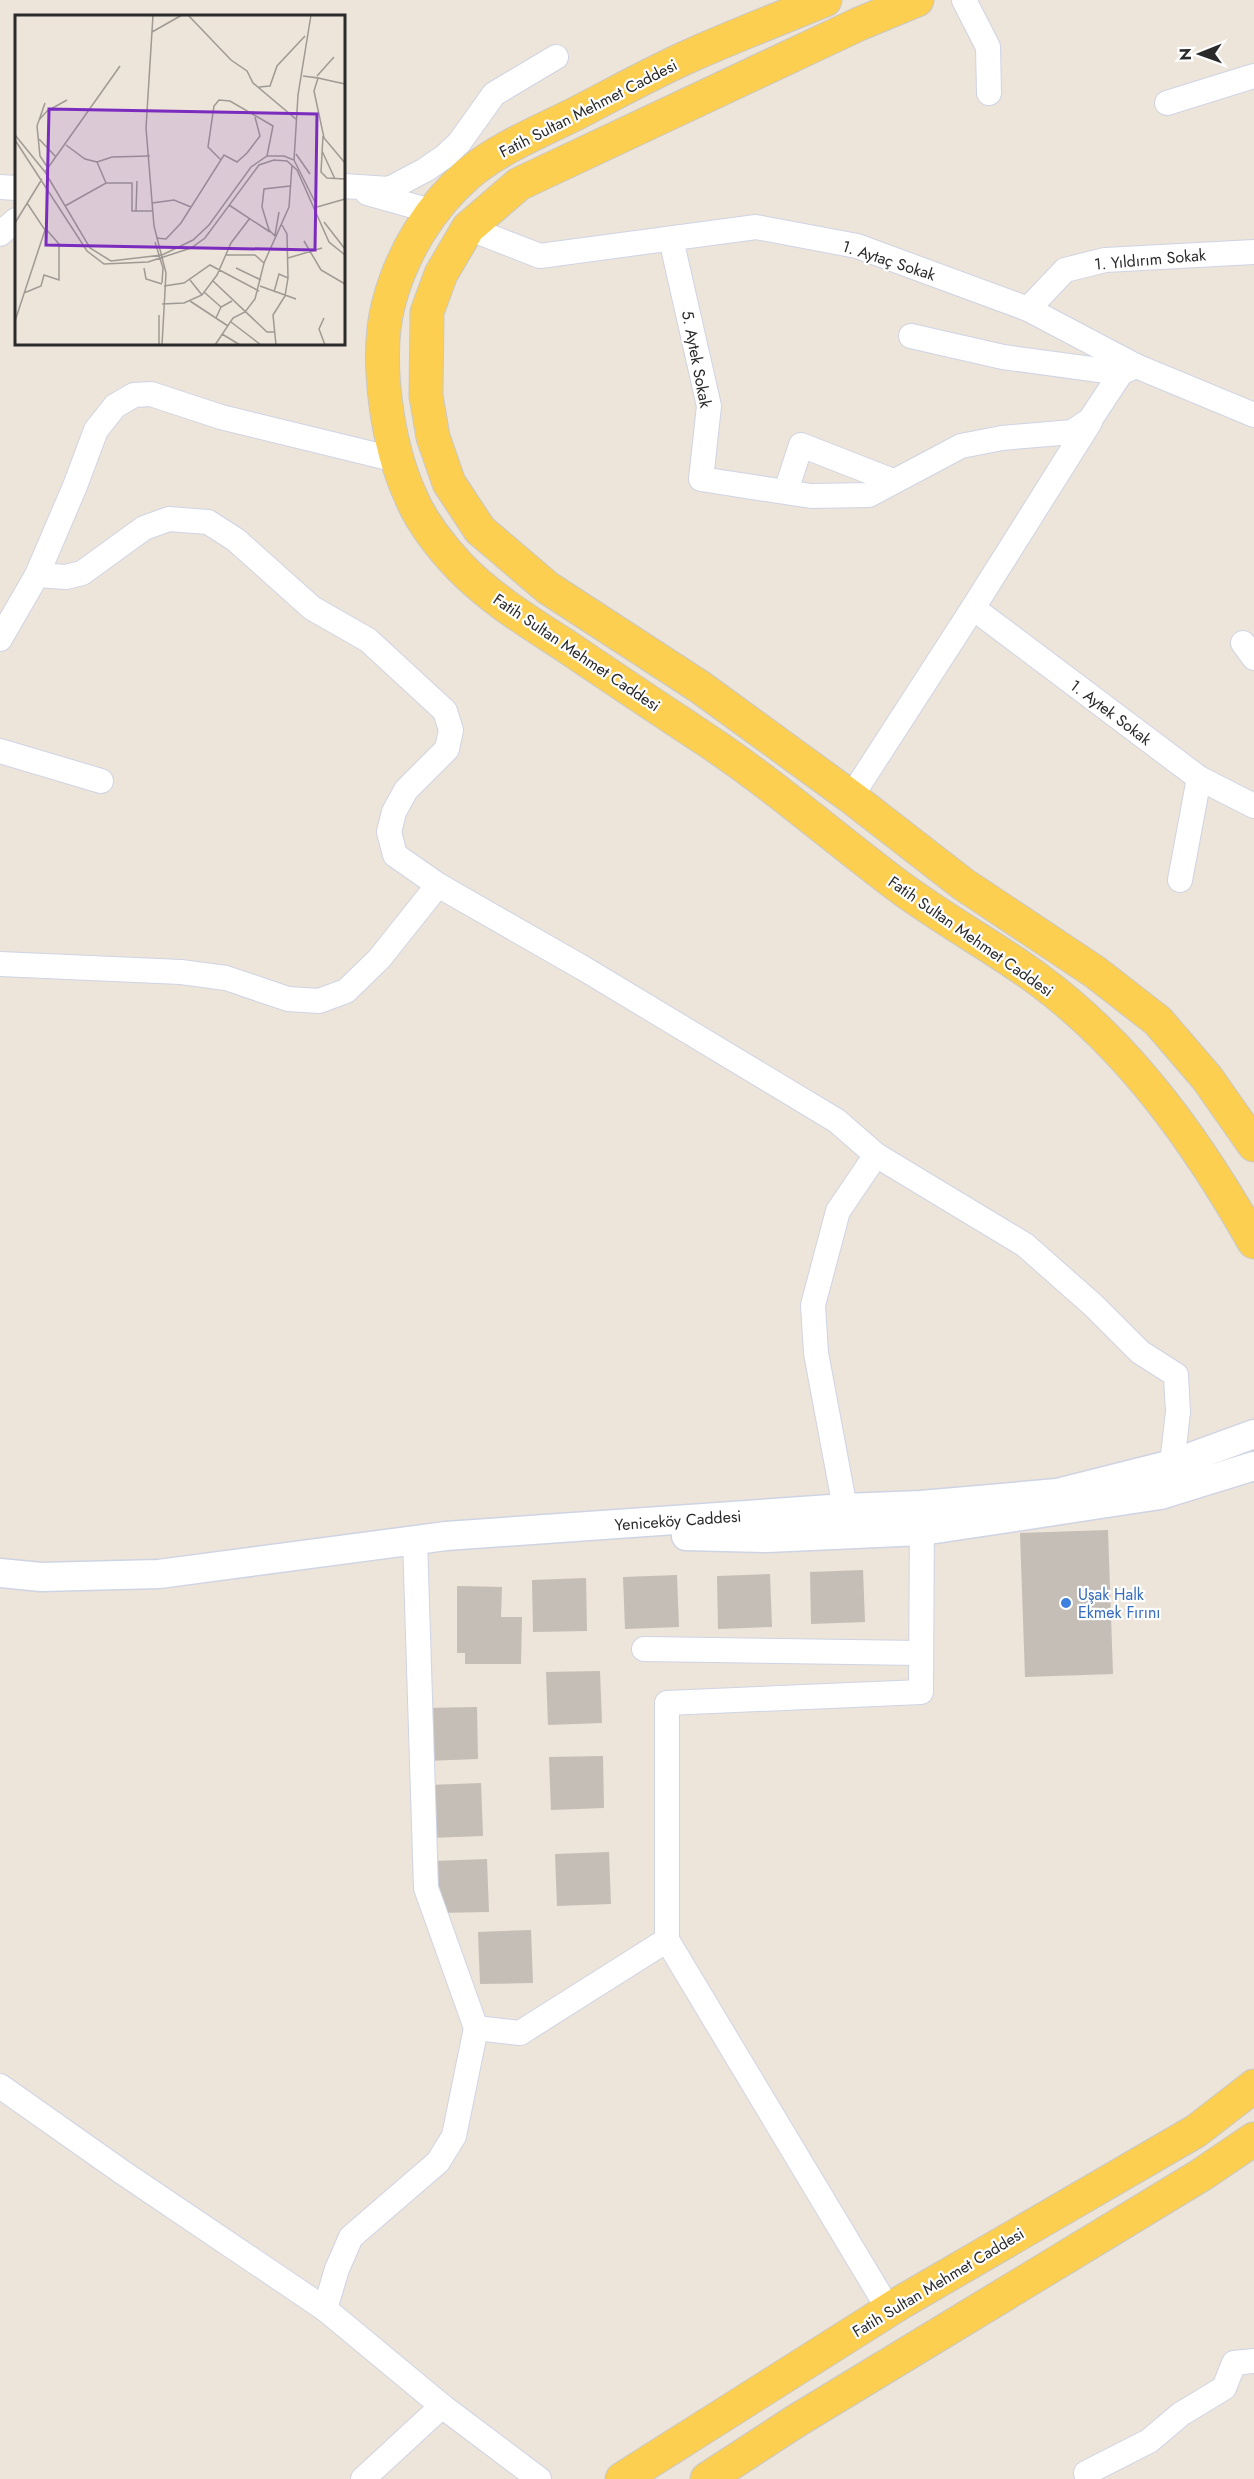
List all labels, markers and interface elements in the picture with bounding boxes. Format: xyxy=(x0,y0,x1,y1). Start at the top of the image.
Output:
inset map xyxy=(15,15,345,345)
north arrow xyxy=(1170,24,1230,84)
text: N xyxy=(1174,48,1197,61)
street label: Fatih Sultan Mehmet Caddesi xyxy=(495,54,681,163)
street label: 1. Aytaç Sokak xyxy=(839,235,939,287)
street label: 1. Yıldırım Sokak xyxy=(1093,243,1208,276)
street label: 5. Aytek Sokak xyxy=(676,308,717,411)
street label: Fatih Sultan Mehmet Caddesi xyxy=(489,588,665,717)
street label: 1. Aytek Sokak xyxy=(1065,674,1157,751)
street label: Fatih Sultan Mehmet Caddesi xyxy=(884,871,1058,1002)
street label: Yeniceköy Caddesi xyxy=(614,1505,742,1536)
place label: Uşak Halk Ekmek Fırını xyxy=(1078,1583,1160,1624)
marker: Uşak Halk Ekmek Fırını xyxy=(1059,1596,1073,1610)
street label: Fatih Sultan Mehmet Caddesi xyxy=(848,2222,1028,2343)

